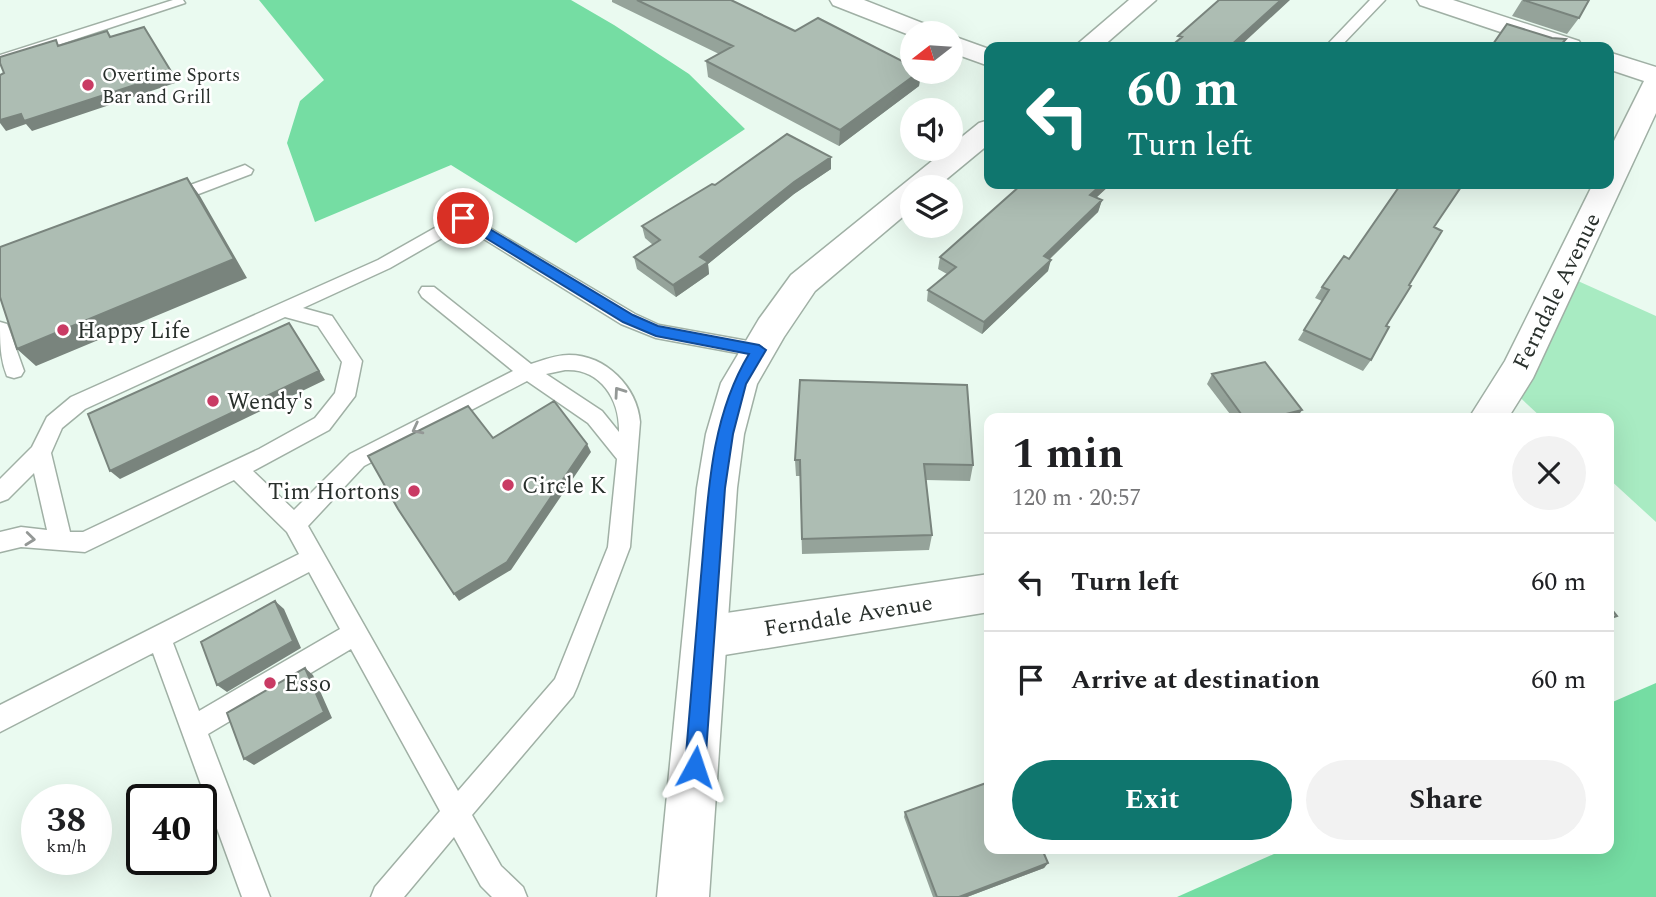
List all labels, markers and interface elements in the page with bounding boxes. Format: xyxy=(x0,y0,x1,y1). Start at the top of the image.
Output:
north arrow xyxy=(900,21,962,84)
map controls xyxy=(900,21,963,238)
text: 60 m xyxy=(1127,53,1238,128)
place label: Overtime Sports Bar and Grill xyxy=(102,61,240,112)
icon: left xyxy=(1012,70,1103,161)
marker: Overtime Sports Bar and Grill xyxy=(80,77,96,93)
button: sound xyxy=(900,98,963,161)
text: Turn left xyxy=(1127,121,1253,170)
button: layers xyxy=(900,175,963,238)
pin xyxy=(433,188,493,248)
icon: arrive xyxy=(444,199,482,237)
street label: Ferndale Avenue xyxy=(1504,207,1610,376)
place label: Happy Life xyxy=(77,314,190,349)
marker: Happy Life xyxy=(55,322,71,338)
place label: Wendy's xyxy=(227,385,313,420)
one-way arrow xyxy=(615,387,627,400)
marker: Wendy's xyxy=(205,393,221,409)
one-way arrow xyxy=(412,421,424,435)
text: 1 min xyxy=(1012,423,1124,486)
button: close xyxy=(1512,436,1586,510)
place label: Circle K xyxy=(522,469,607,504)
place label: Tim Hortons xyxy=(268,475,400,510)
marker: Circle K xyxy=(500,477,516,493)
text: 120 m · 20:57 xyxy=(1012,481,1141,516)
marker: Tim Hortons xyxy=(406,483,422,499)
one-way arrow xyxy=(25,531,36,546)
text: Turn left xyxy=(1071,562,1179,602)
text: 60 m xyxy=(1531,562,1586,602)
icon: left xyxy=(1012,563,1050,601)
street label: Ferndale Avenue xyxy=(761,586,935,647)
text: Arrive at destination xyxy=(1071,660,1320,700)
text: 60 m xyxy=(1531,660,1586,700)
icon: arrive xyxy=(1012,661,1050,699)
place label: Esso xyxy=(284,667,331,702)
marker: Esso xyxy=(262,675,278,691)
position arrow xyxy=(658,730,732,804)
button: Exit xyxy=(1012,760,1292,840)
button: Share xyxy=(1306,760,1586,840)
speed limit sign: 40 xyxy=(126,784,217,875)
text: 38 xyxy=(47,794,86,847)
text: km/h xyxy=(46,833,87,860)

